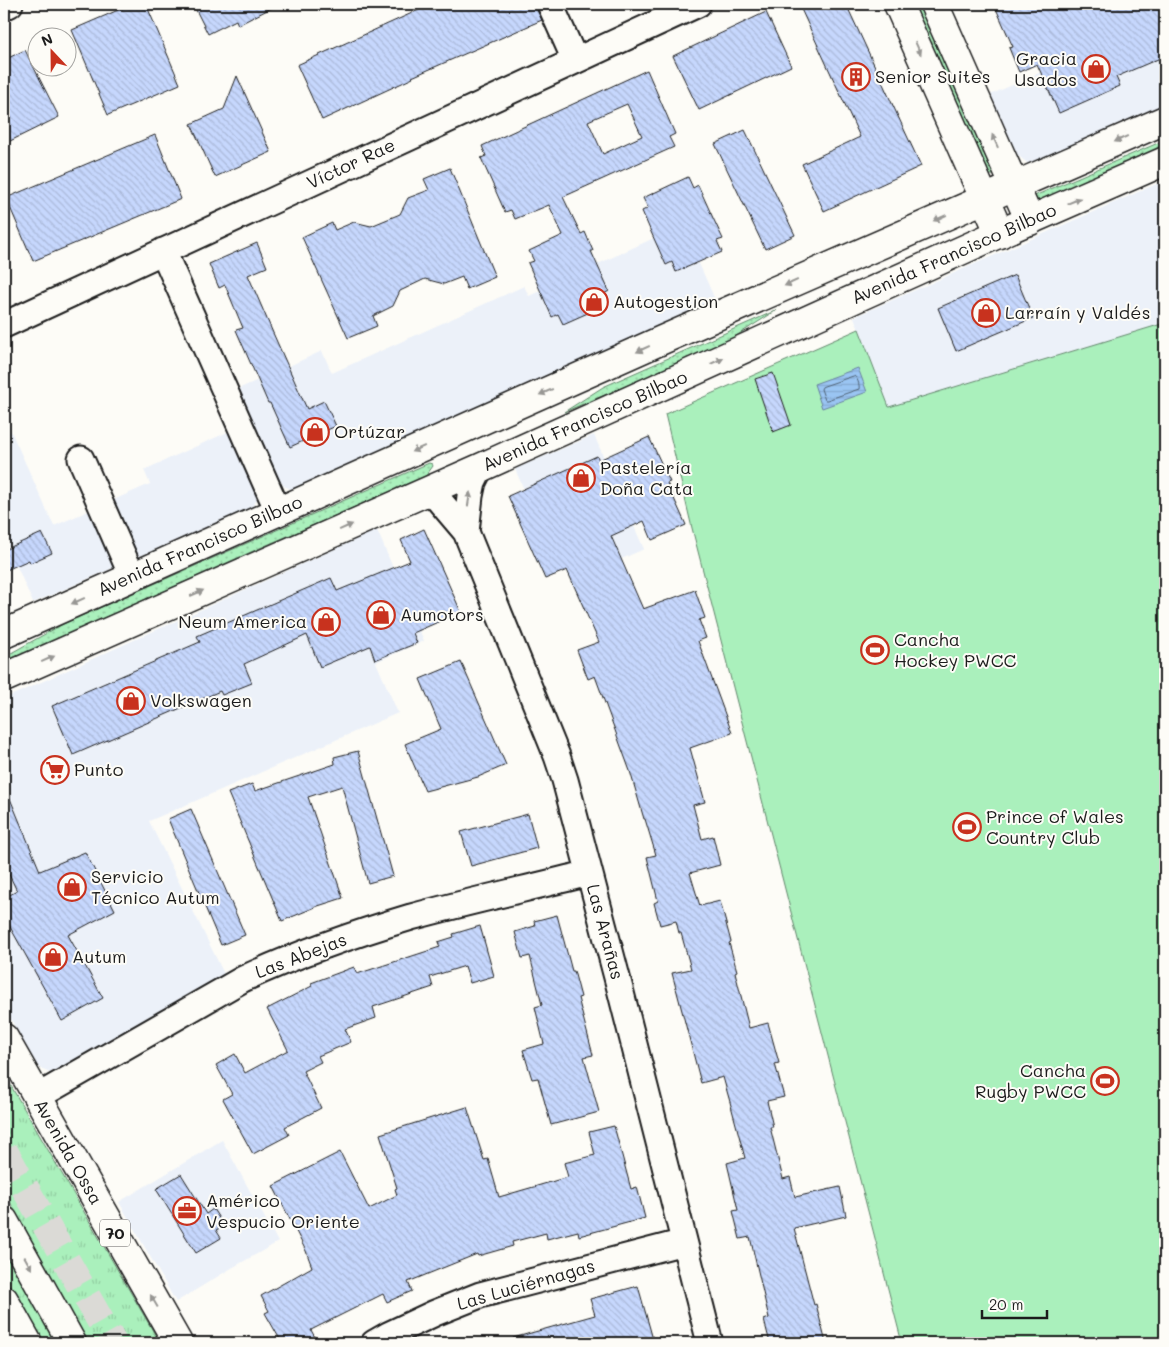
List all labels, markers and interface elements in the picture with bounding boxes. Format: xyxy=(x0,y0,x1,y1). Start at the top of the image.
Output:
north arrow xyxy=(28,28,78,78)
text: N xyxy=(38,29,55,50)
one-way arrow xyxy=(914,41,922,55)
place label: Gracia Usados xyxy=(1014,46,1077,91)
shop icon: Gracia Usados xyxy=(1081,54,1111,84)
building icon: Senior Suites xyxy=(841,62,871,92)
place label: Senior Suites xyxy=(875,64,991,88)
street label: Víctor Rae xyxy=(302,132,399,194)
one-way arrow xyxy=(990,134,998,148)
one-way arrow xyxy=(1114,136,1128,144)
one-way arrow xyxy=(1067,196,1081,204)
street label: Avenida Francisco Bilbao xyxy=(847,197,1060,309)
one-way arrow xyxy=(933,215,947,223)
one-way arrow xyxy=(784,280,798,288)
shop icon: Autogestion xyxy=(579,287,609,317)
place label: Autogestion xyxy=(613,289,718,313)
shop icon: Larraín y Valdés xyxy=(971,298,1001,328)
place label: Larraín y Valdés xyxy=(1005,300,1150,324)
one-way arrow xyxy=(635,344,650,353)
one-way arrow xyxy=(710,357,724,365)
street label: Avenida Francisco Bilbao xyxy=(478,364,691,476)
one-way arrow xyxy=(539,389,553,397)
shop icon: Ortúzar xyxy=(300,417,330,447)
place label: Ortúzar xyxy=(334,419,405,443)
one-way arrow xyxy=(411,445,425,453)
place label: Pastelería Doña Cata xyxy=(600,455,693,500)
shop icon: Pastelería Doña Cata xyxy=(566,463,596,493)
street label: Avenida Francisco Bilbao xyxy=(93,489,306,601)
one-way arrow xyxy=(466,491,474,507)
one-way arrow xyxy=(339,523,353,531)
one-way arrow xyxy=(190,589,204,597)
one-way arrow xyxy=(71,597,85,605)
shop icon: Aumotors xyxy=(366,600,396,630)
place label: Aumotors xyxy=(400,602,484,626)
shop icon: Neum America xyxy=(311,607,341,637)
place label: Neum America xyxy=(178,609,307,633)
place label: Cancha Hockey PWCC xyxy=(894,627,1017,672)
sports icon: Cancha Hockey PWCC xyxy=(860,635,890,665)
one-way arrow xyxy=(41,654,55,662)
shop icon: Volkswagen xyxy=(116,686,146,716)
place label: Volkswagen xyxy=(150,688,252,712)
supermarket icon: Punto xyxy=(40,755,70,785)
place label: Punto xyxy=(74,757,124,781)
place label: Prince of Wales Country Club xyxy=(986,804,1124,849)
sports icon: Prince of Wales Country Club xyxy=(952,812,982,842)
place label: Servicio Técnico Autum xyxy=(91,864,220,909)
shop icon: Servicio Técnico Autum xyxy=(57,872,87,902)
street label: Las Arañas xyxy=(582,881,630,982)
street label: Las Abejas xyxy=(251,927,350,984)
shop icon: Autum xyxy=(38,942,68,972)
place label: Autum xyxy=(72,944,126,968)
place label: Cancha Rugby PWCC xyxy=(975,1058,1086,1103)
sports icon: Cancha Rugby PWCC xyxy=(1090,1066,1120,1096)
street label: Avenida Ossa xyxy=(29,1094,109,1209)
place label: Américo Vespucio Oriente xyxy=(206,1188,360,1233)
office icon: Américo Vespucio Oriente xyxy=(172,1196,202,1226)
road number: 70 xyxy=(100,1220,130,1246)
street label: Las Luciérnagas xyxy=(454,1253,597,1315)
one-way arrow xyxy=(23,1257,32,1270)
scale bar xyxy=(982,1287,1046,1319)
one-way arrow xyxy=(150,1294,158,1308)
text: 20 m xyxy=(989,1294,1023,1314)

